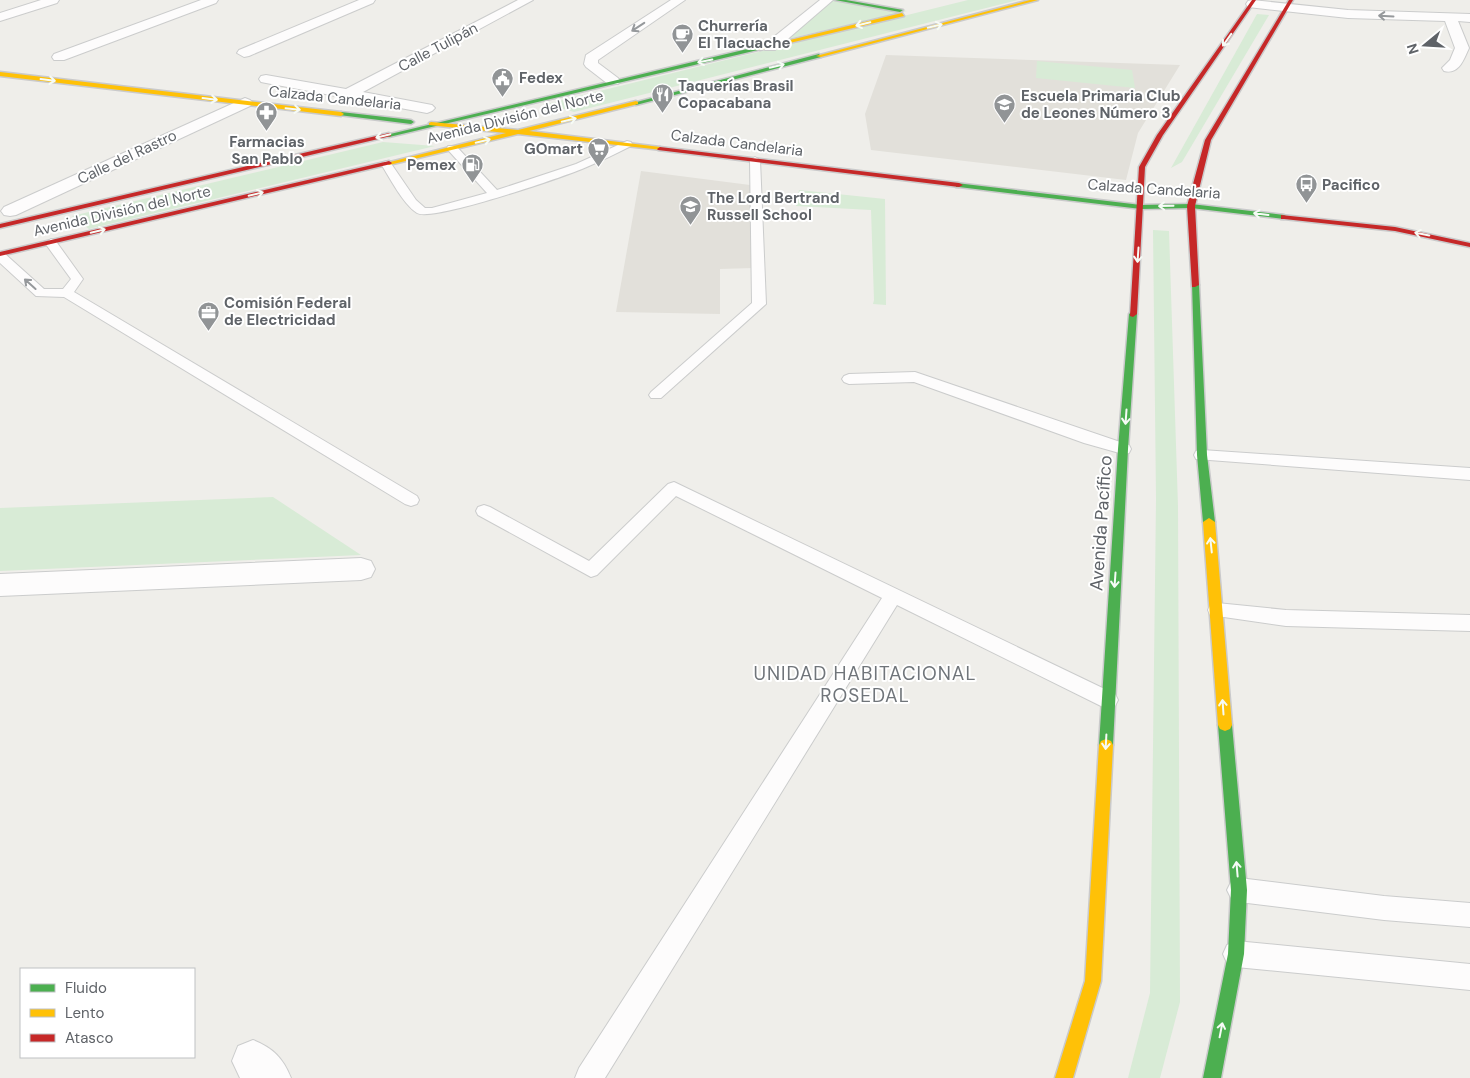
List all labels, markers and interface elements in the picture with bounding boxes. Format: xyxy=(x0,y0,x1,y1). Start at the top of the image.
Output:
one-way arrow xyxy=(1379,11,1395,20)
place label: Churrería El Tlacuache xyxy=(698,16,791,53)
street label: Calle Tulipán xyxy=(395,18,481,76)
one-way arrow xyxy=(856,20,872,29)
north arrow xyxy=(1400,20,1450,70)
one-way arrow xyxy=(926,21,942,30)
one-way arrow xyxy=(631,22,645,32)
cafe icon: Churrería El Tlacuache xyxy=(670,23,694,54)
one-way arrow xyxy=(1222,33,1232,47)
text: N xyxy=(1402,41,1423,57)
one-way arrow xyxy=(697,57,713,66)
one-way arrow xyxy=(769,61,785,70)
public building icon: Fedex xyxy=(491,66,515,97)
place label: Fedex xyxy=(519,68,563,88)
one-way arrow xyxy=(40,75,56,85)
place label: Taquerías Brasil Copacabana xyxy=(678,76,794,113)
street label: Calzada Candelaria xyxy=(268,81,402,115)
restaurant icon: Taquerías Brasil Copacabana xyxy=(650,83,674,114)
street label: Avenida División del Norte xyxy=(425,85,605,149)
place label: Escuela Primaria Club de Leones Número 3 xyxy=(1021,86,1181,123)
school or university icon: Escuela Primaria Club de Leones Número 3 xyxy=(993,93,1017,124)
one-way arrow xyxy=(201,94,217,104)
pharmacy icon: Farmacias San Pablo xyxy=(255,101,279,132)
one-way arrow xyxy=(285,104,301,114)
one-way arrow xyxy=(560,114,576,124)
street label: Calle del Rastro xyxy=(74,125,180,189)
street label: Calzada Candelaria xyxy=(670,125,804,161)
place label: Farmacias San Pablo xyxy=(229,132,305,169)
one-way arrow xyxy=(376,132,392,141)
one-way arrow xyxy=(474,136,490,145)
supermarket icon: GOmart xyxy=(587,137,611,168)
place label: GOmart xyxy=(524,139,583,159)
fuel station icon: Pemex xyxy=(460,153,484,184)
place label: Pemex xyxy=(407,155,456,175)
bus stop icon: Pacifico xyxy=(1294,173,1318,204)
street label: Calzada Candelaria xyxy=(1087,174,1221,204)
place label: Pacifico xyxy=(1322,175,1380,195)
street label: Avenida División del Norte xyxy=(31,181,213,241)
place label: The Lord Bertrand Russell School xyxy=(707,188,840,225)
one-way arrow xyxy=(248,189,264,198)
school or university icon: The Lord Bertrand Russell School xyxy=(679,195,703,226)
one-way arrow xyxy=(1159,201,1175,211)
one-way arrow xyxy=(1254,209,1270,219)
one-way arrow xyxy=(90,226,106,235)
one-way arrow xyxy=(1415,229,1431,238)
one-way arrow xyxy=(1133,247,1142,263)
one-way arrow xyxy=(24,278,36,290)
place label: Comisión Federal de Electricidad xyxy=(224,293,351,330)
office icon: Comisión Federal de Electricidad xyxy=(196,300,220,331)
one-way arrow xyxy=(1121,409,1130,425)
street label: Avenida Pacífico xyxy=(1084,454,1118,592)
one-way arrow xyxy=(1206,538,1216,554)
one-way arrow xyxy=(1111,571,1120,587)
district label: UNIDAD HABITACIONAL ROSEDAL xyxy=(754,661,976,708)
one-way arrow xyxy=(1219,700,1228,716)
one-way arrow xyxy=(1101,733,1110,749)
one-way arrow xyxy=(1232,861,1242,877)
legend xyxy=(20,968,195,1058)
text: Fluido xyxy=(65,978,107,998)
text: Lento xyxy=(65,1003,104,1023)
one-way arrow xyxy=(1217,1023,1227,1039)
text: Atasco xyxy=(65,1028,113,1048)

